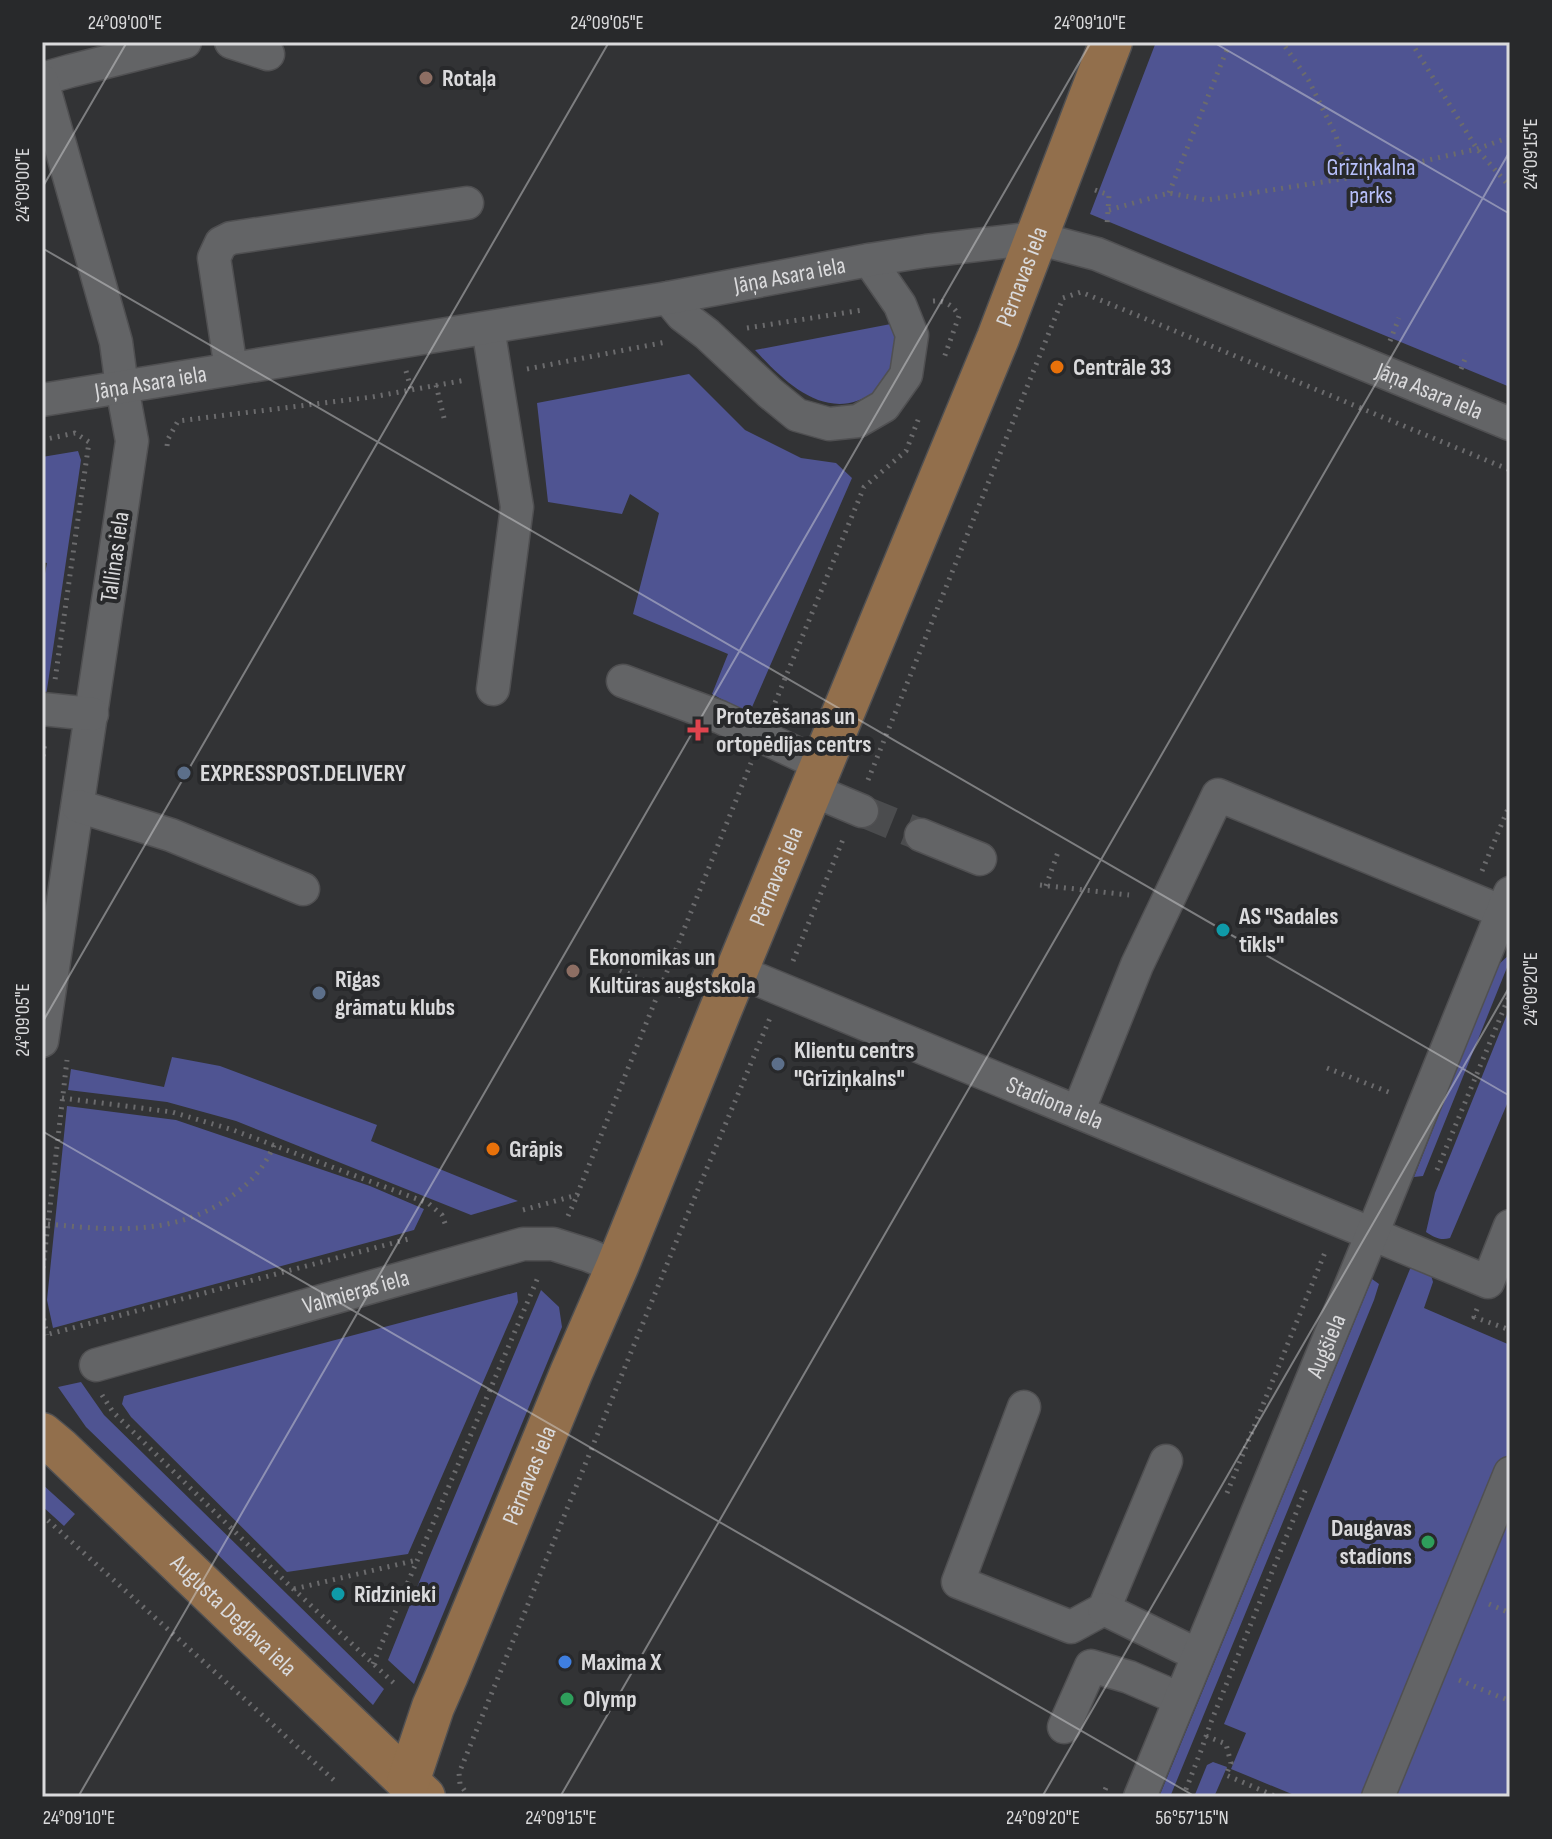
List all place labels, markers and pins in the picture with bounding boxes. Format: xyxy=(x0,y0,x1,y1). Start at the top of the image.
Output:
place label: Rotaļa xyxy=(442,64,496,93)
marker: Rotaļa xyxy=(417,69,435,87)
place label: Centrāle 33 xyxy=(1073,353,1171,382)
marker: Centrāle 33 xyxy=(1048,358,1066,376)
place label: Protezēšanas un ortopēdijas centrs xyxy=(716,702,872,759)
marker: Protezēšanas un ortopēdijas centrs xyxy=(687,719,709,741)
place label: EXPRESSPOST.DELIVERY xyxy=(200,759,406,788)
marker: EXPRESSPOST.DELIVERY xyxy=(175,764,193,782)
place label: AS "Sadales tīkls" xyxy=(1238,902,1339,959)
marker: AS "Sadales tīkls" xyxy=(1214,921,1232,939)
place label: Ekonomikas un Kultūras augstskola xyxy=(589,943,756,1000)
marker: Ekonomikas un Kultūras augstskola xyxy=(564,962,582,980)
place label: Rīgas grāmatu klubs xyxy=(335,965,455,1022)
marker: Rīgas grāmatu klubs xyxy=(310,984,328,1002)
place label: Klientu centrs "Grīziņkalns" xyxy=(794,1036,915,1093)
marker: Klientu centrs "Grīziņkalns" xyxy=(769,1055,787,1073)
place label: Grāpis xyxy=(509,1135,563,1164)
marker: Grāpis xyxy=(484,1140,502,1158)
place label: Daugavas stadions xyxy=(1331,1514,1412,1571)
marker: Daugavas stadions xyxy=(1419,1533,1437,1551)
place label: Rīdzinieki xyxy=(354,1580,436,1609)
marker: Rīdzinieki xyxy=(329,1585,347,1603)
place label: Maxima X xyxy=(581,1648,662,1677)
marker: Maxima X xyxy=(556,1653,574,1671)
place label: Olymp xyxy=(583,1685,637,1714)
marker: Olymp xyxy=(558,1690,576,1708)

